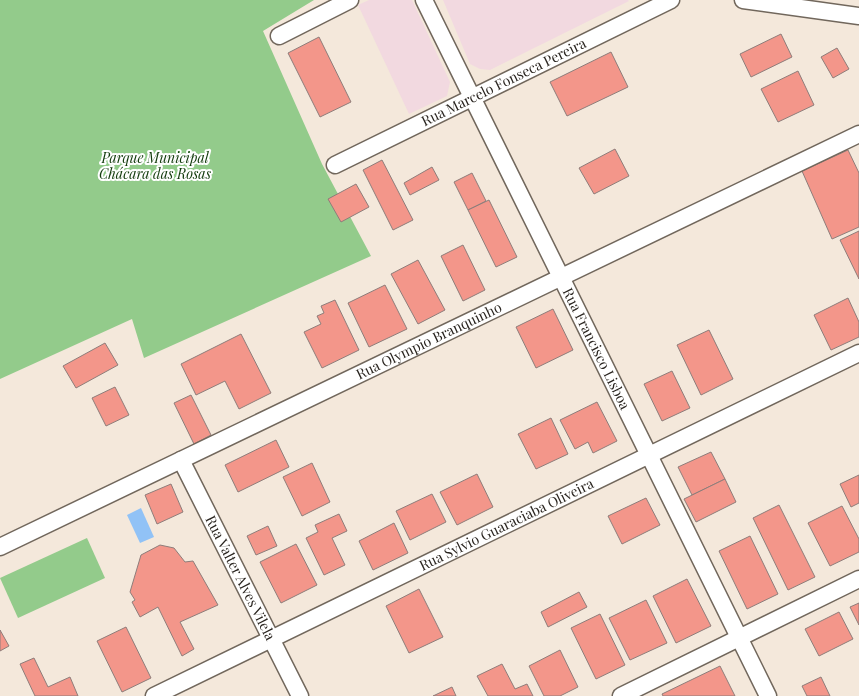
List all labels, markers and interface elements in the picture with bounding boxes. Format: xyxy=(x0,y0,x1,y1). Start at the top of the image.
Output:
street label: Rua Marcelo Fonseca Pereira xyxy=(418,33,589,130)
park label: Parque Municipal Chácara das Rosas xyxy=(99,148,212,183)
street label: Rua Francisco Lisboa xyxy=(559,284,635,413)
street label: Rua Olympio Branquinho xyxy=(353,297,505,383)
street label: Rua Sylvio Guaraciaba Oliveira xyxy=(416,474,597,575)
street label: Rua Valter Alves Vilela xyxy=(201,512,280,643)

